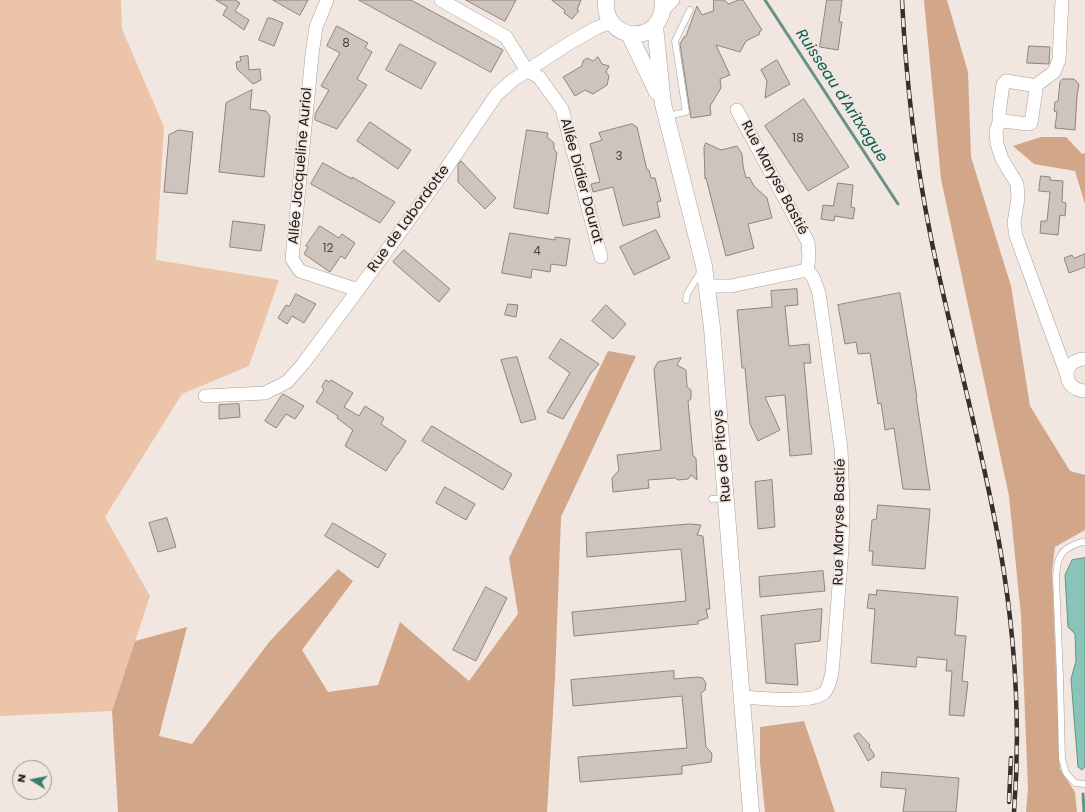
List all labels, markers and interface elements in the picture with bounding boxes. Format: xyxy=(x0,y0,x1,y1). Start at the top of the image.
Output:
water label: Ruisseau d'Aritxague xyxy=(791,26,891,166)
house number: 8 xyxy=(342,37,350,51)
street label: Allée Jacqueline Auriol xyxy=(286,87,316,245)
street label: Allée Didier Daurat xyxy=(556,116,606,246)
street label: Rue Maryse Bastié xyxy=(737,118,811,238)
house number: 18 xyxy=(792,132,804,146)
house number: 3 xyxy=(615,150,623,164)
street label: Rue de Labordotte xyxy=(365,162,453,276)
house number: 12 xyxy=(323,242,333,256)
house number: 4 xyxy=(533,245,541,259)
street label: Rue de Pitoys xyxy=(711,409,735,503)
street label: Rue Maryse Bastié xyxy=(830,458,850,586)
north arrow xyxy=(12,760,52,800)
text: N xyxy=(13,773,30,784)

